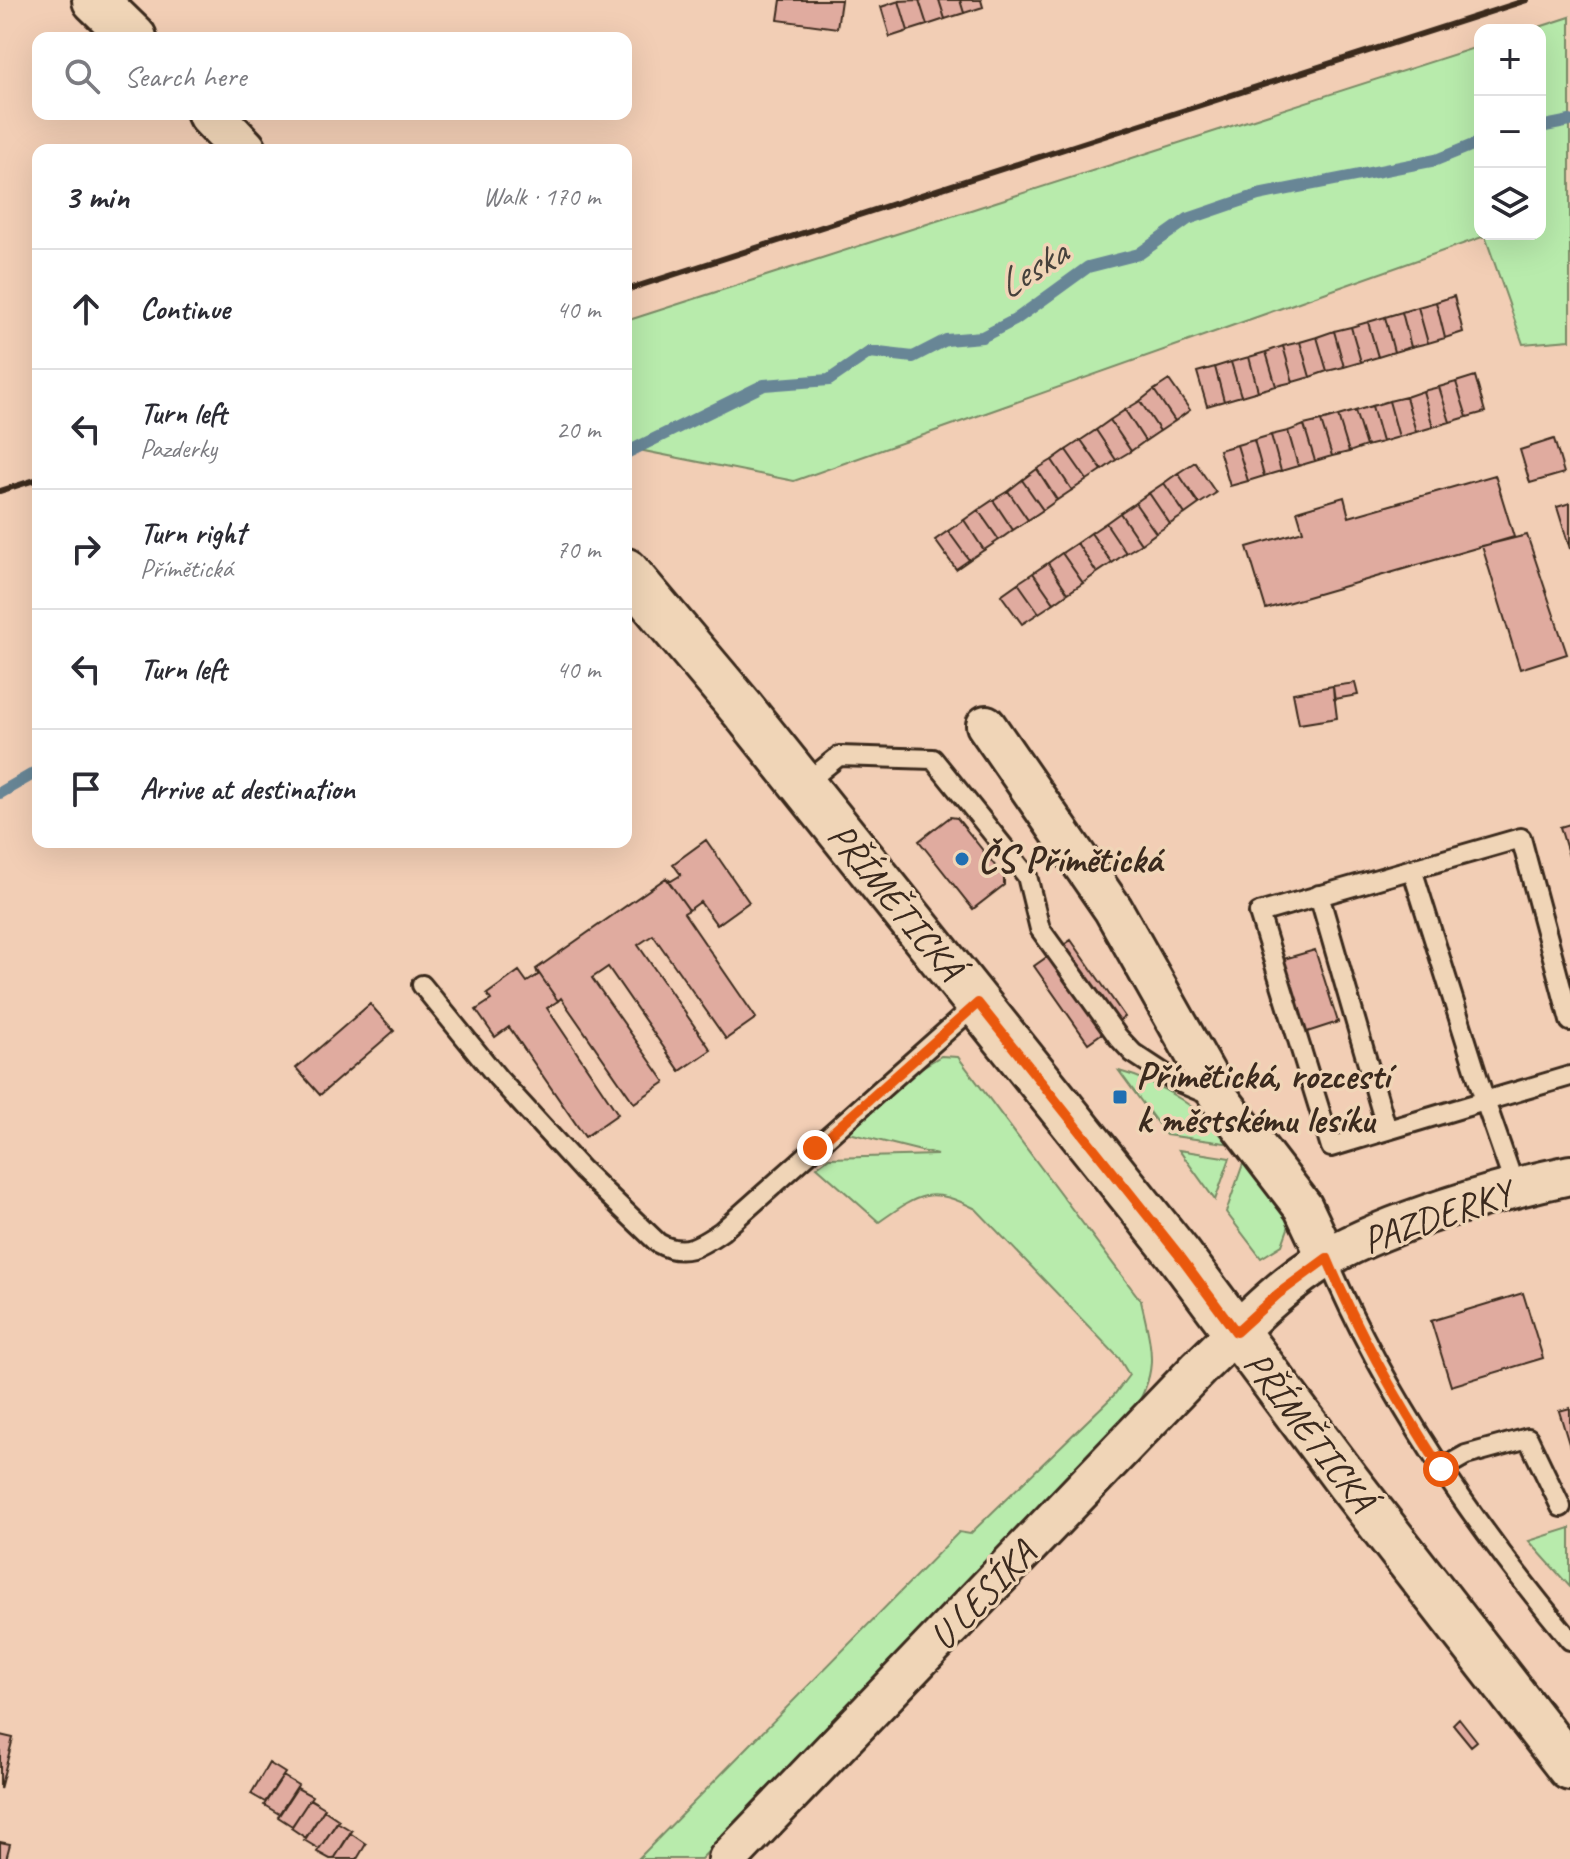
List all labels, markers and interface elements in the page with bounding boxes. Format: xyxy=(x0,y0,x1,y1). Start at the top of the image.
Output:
map controls xyxy=(1474,24,1546,240)
button: + xyxy=(1474,24,1546,96)
search box xyxy=(32,32,632,120)
icon: search xyxy=(60,54,104,98)
text: Search here xyxy=(124,57,246,95)
button: − xyxy=(1474,96,1546,168)
button: layers xyxy=(1474,168,1546,240)
text: 3 min xyxy=(64,175,129,218)
text: Walk · 170 m xyxy=(483,180,600,213)
water label: Leska xyxy=(987,226,1080,310)
icon: ahead xyxy=(64,287,108,331)
text: Continue xyxy=(140,290,230,328)
text: 40 m xyxy=(556,293,600,326)
text: Turn left xyxy=(140,394,227,432)
icon: left xyxy=(64,407,108,451)
text: 20 m xyxy=(556,413,600,446)
text: Pazderky xyxy=(140,432,217,465)
text: Turn right xyxy=(140,514,245,552)
icon: right xyxy=(64,527,108,571)
text: 70 m xyxy=(556,533,600,566)
text: Přímětická xyxy=(140,552,233,585)
icon: left xyxy=(64,647,108,691)
text: Turn left xyxy=(140,650,227,688)
text: 40 m xyxy=(556,653,600,686)
icon: arrive xyxy=(64,767,108,811)
text: Arrive at destination xyxy=(140,770,355,808)
street label: PŘÍMĚTICKÁ xyxy=(818,813,976,993)
place label: ČS Přímětická xyxy=(978,836,1165,883)
marker: ČS Přímětická xyxy=(953,850,971,868)
place label: Přímětická, rozcestí k městskému lesíku xyxy=(1136,1052,1397,1143)
marker: Přímětická, rozcestí k městskému lesíku xyxy=(1111,1088,1129,1106)
route end xyxy=(797,1130,833,1166)
street label: PAZDERKY xyxy=(1356,1167,1523,1264)
street label: PŘÍMĚTICKÁ xyxy=(1234,1342,1388,1525)
route start xyxy=(1423,1451,1459,1487)
street label: U LESÍKA xyxy=(919,1530,1047,1660)

